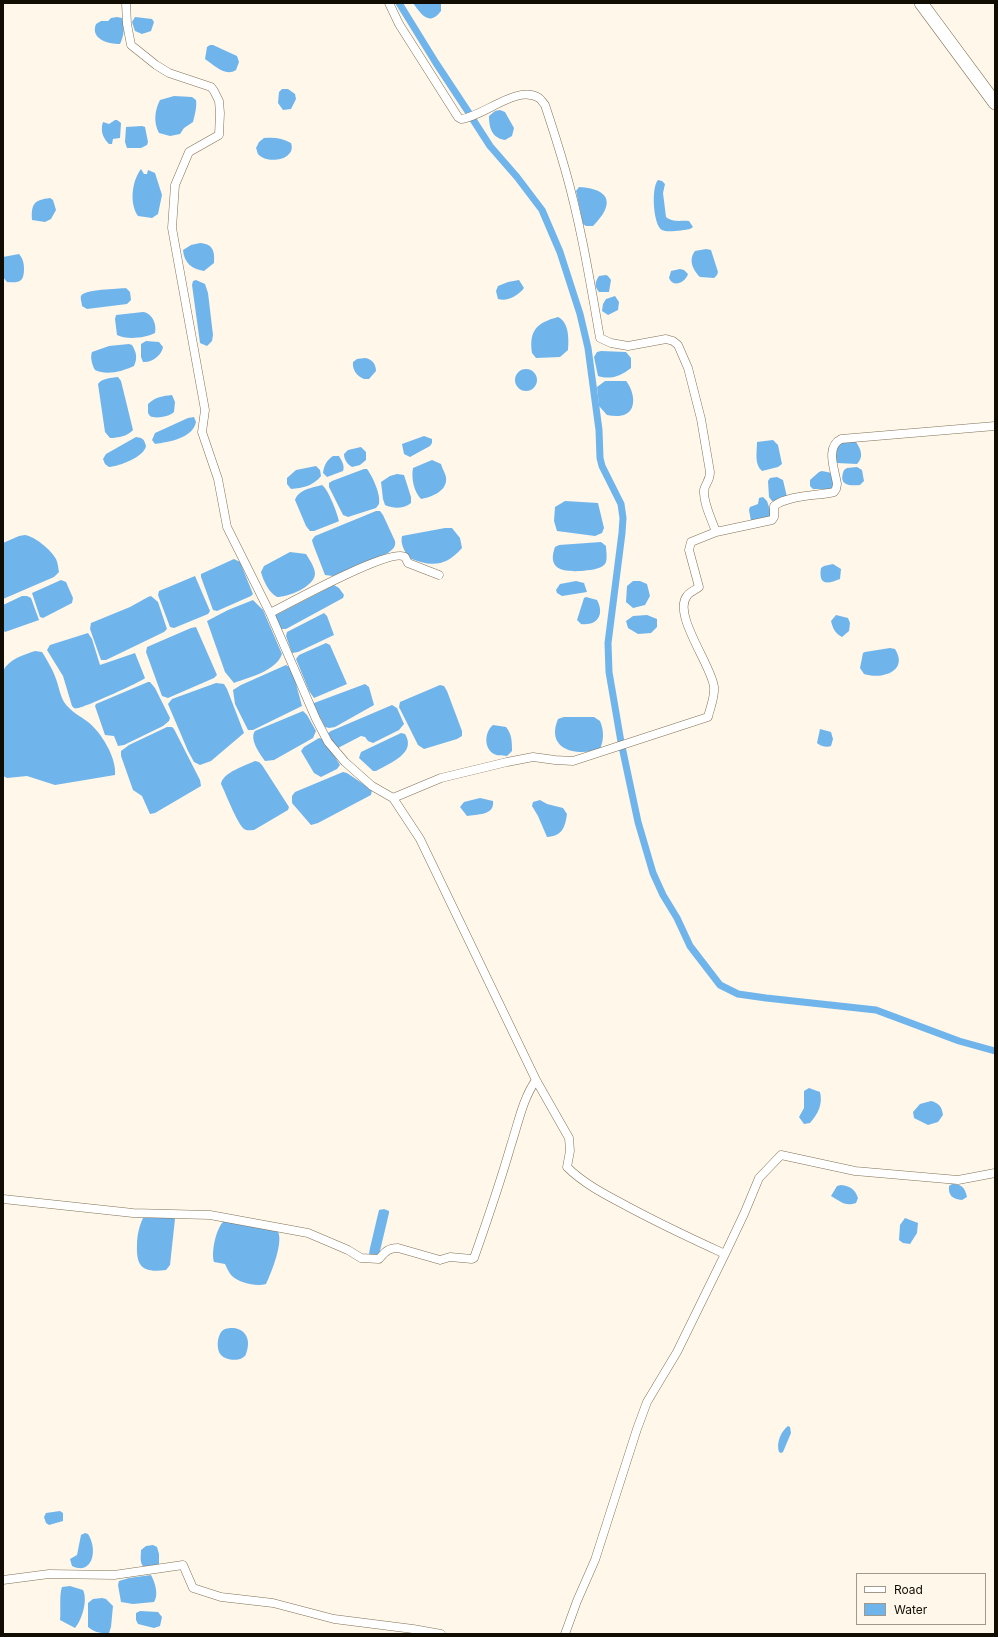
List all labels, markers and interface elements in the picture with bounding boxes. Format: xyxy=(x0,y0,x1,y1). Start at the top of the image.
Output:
legend xyxy=(856,1573,986,1625)
text: Road xyxy=(894,1582,923,1597)
text: Water xyxy=(894,1602,927,1617)

